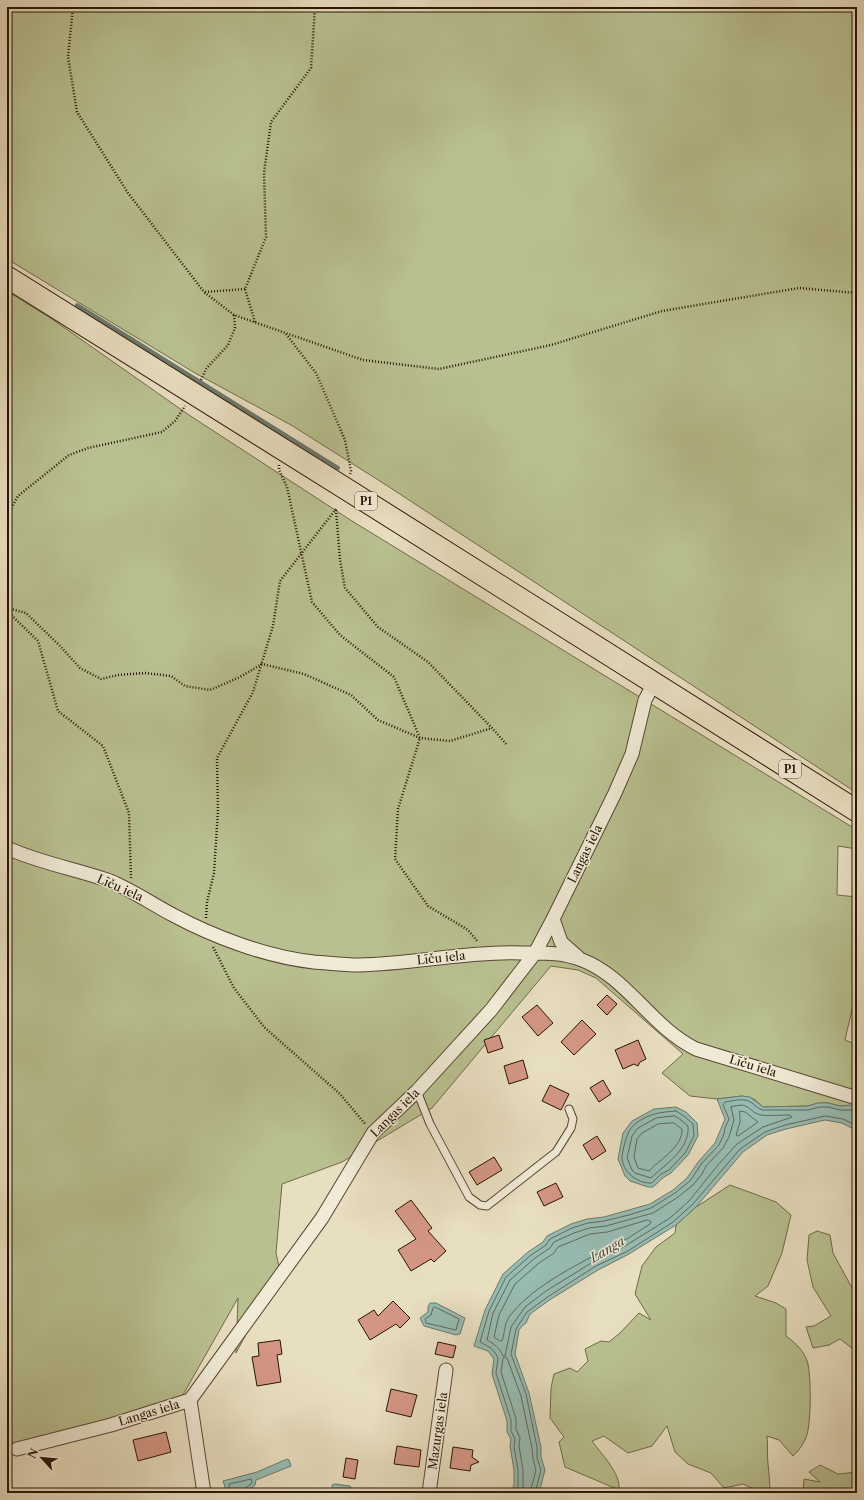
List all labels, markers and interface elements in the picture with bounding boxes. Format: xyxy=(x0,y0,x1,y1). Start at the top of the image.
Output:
road number: P1 xyxy=(355,492,377,510)
road number: P1 xyxy=(779,760,801,778)
street label: Langas iela xyxy=(564,822,605,885)
street label: Līču iela xyxy=(95,871,146,905)
street label: Līču iela xyxy=(416,947,467,968)
street label: Līču iela xyxy=(728,1051,779,1080)
street label: Langas iela xyxy=(367,1085,423,1140)
water label: Langa xyxy=(586,1232,628,1266)
street label: Mazurgas iela xyxy=(425,1390,450,1471)
street label: Langas iela xyxy=(117,1396,182,1429)
north arrow xyxy=(22,1438,62,1478)
text: N xyxy=(25,1446,42,1461)

